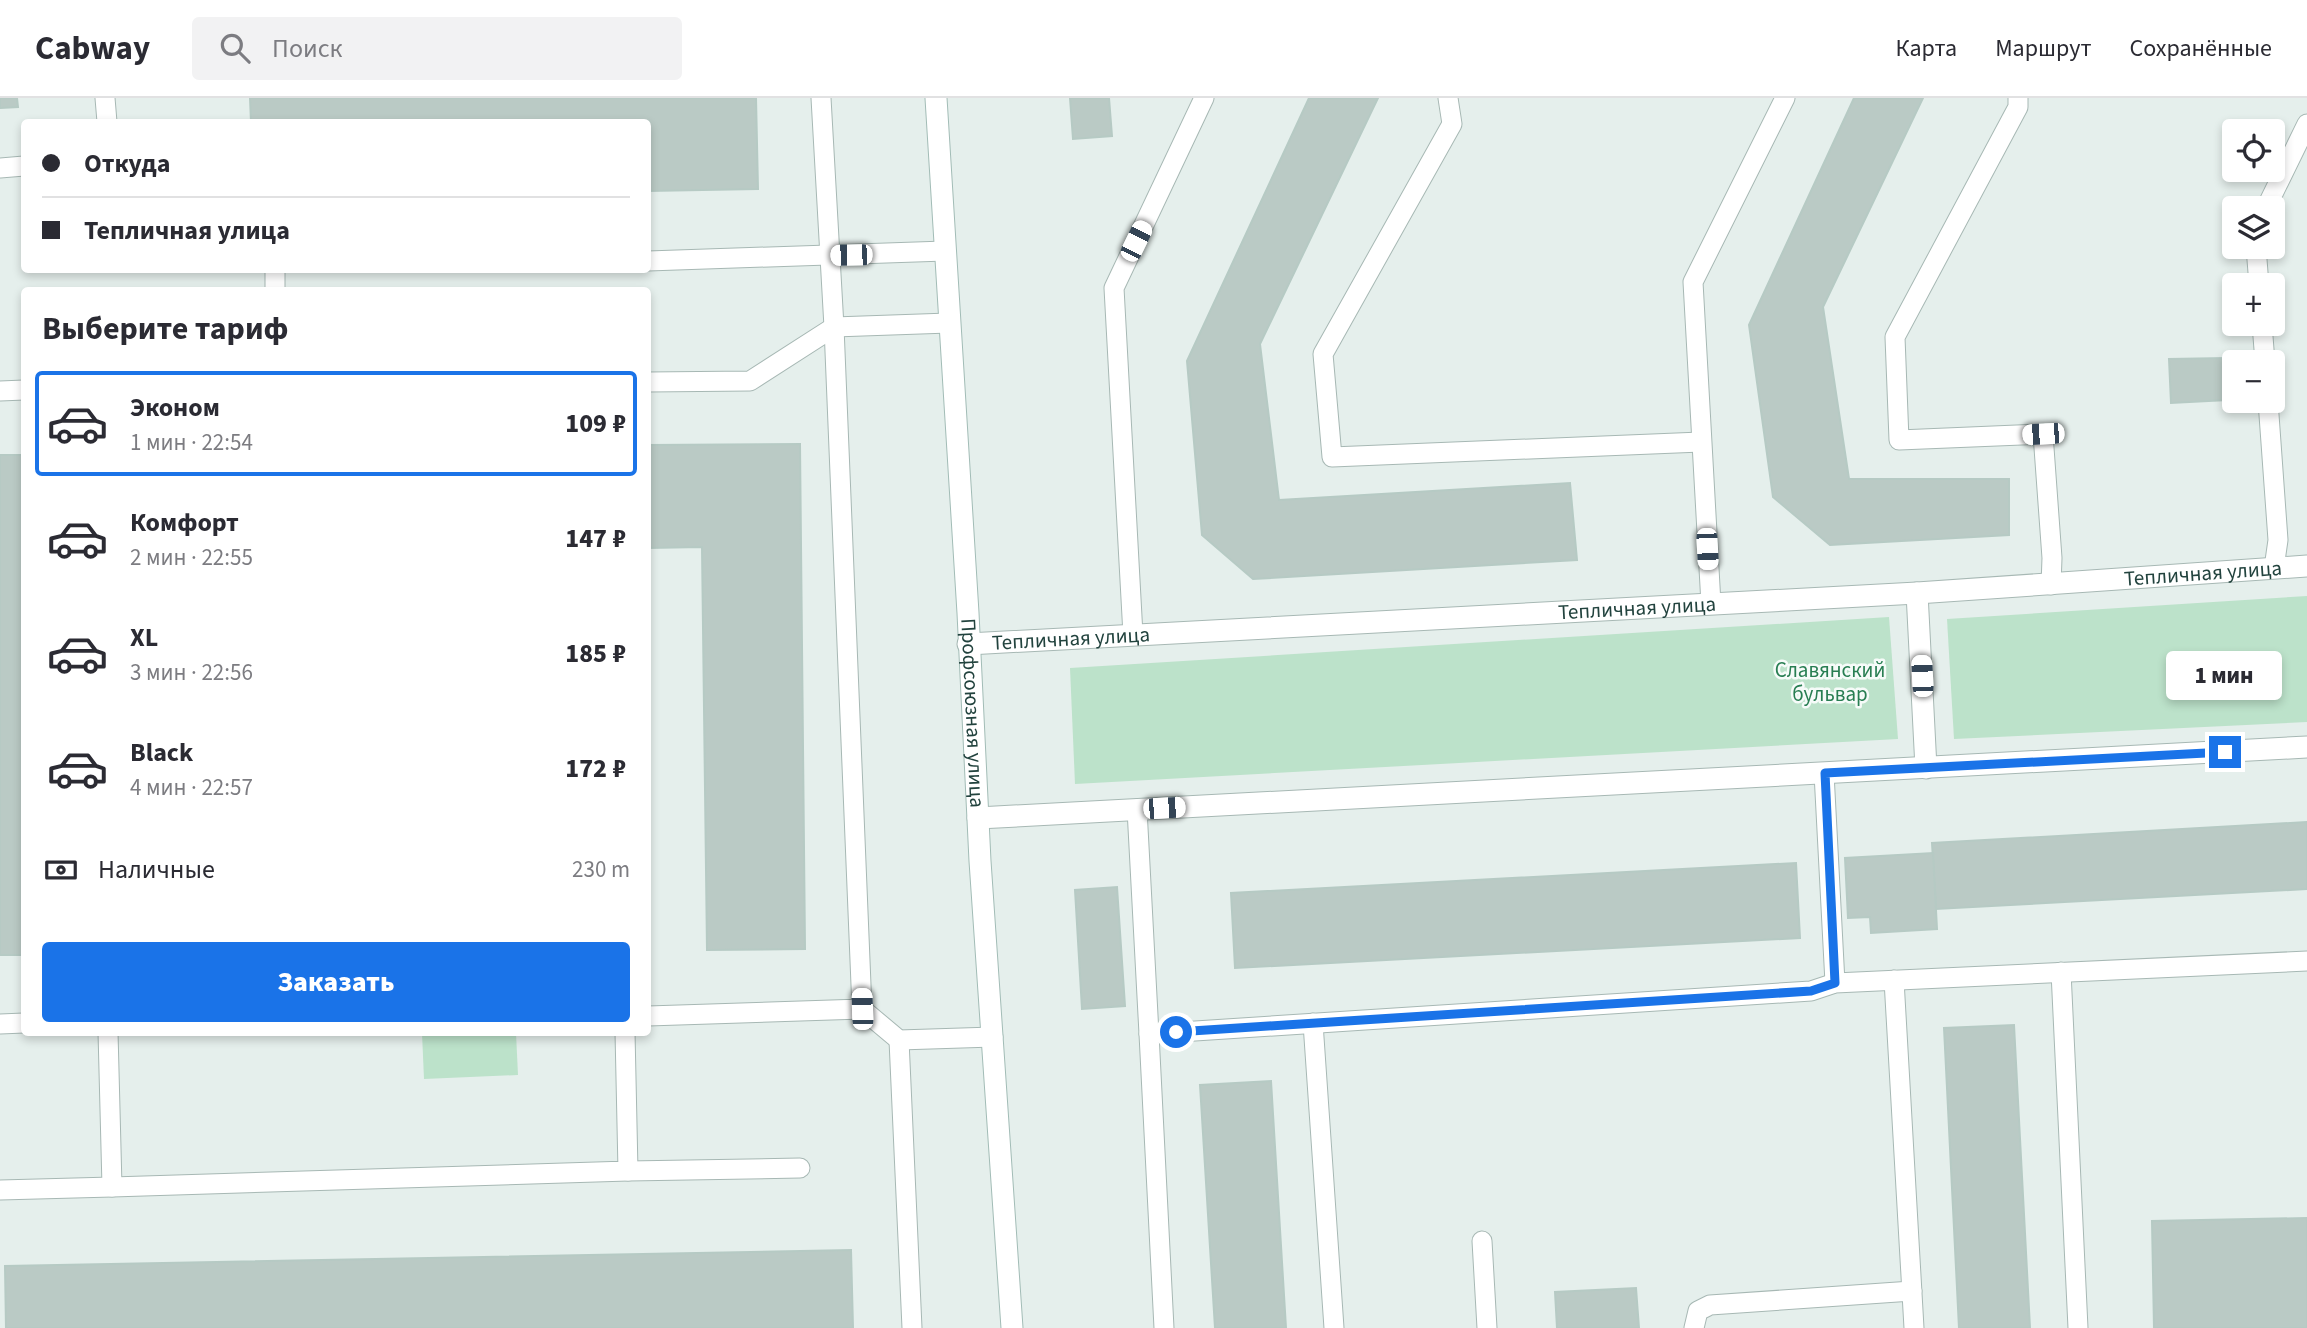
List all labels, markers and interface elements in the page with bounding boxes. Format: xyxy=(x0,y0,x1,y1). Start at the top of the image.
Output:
search box xyxy=(192,17,682,80)
text: Cabway xyxy=(35,25,150,72)
icon: search xyxy=(216,29,254,67)
text: Поиск xyxy=(272,30,342,67)
text: Карта xyxy=(1896,31,1957,66)
text: Маршрут xyxy=(1995,31,2091,66)
text: Сохранённые xyxy=(2129,31,2272,66)
map controls xyxy=(2222,119,2285,413)
button: locate xyxy=(2222,119,2285,182)
text: Откуда xyxy=(84,145,171,182)
button: layers xyxy=(2222,196,2285,259)
text: Тепличная улица xyxy=(84,212,290,249)
car xyxy=(1118,218,1155,264)
car xyxy=(830,244,873,266)
button: + xyxy=(2222,273,2285,336)
text: Выберите тариф xyxy=(42,306,289,352)
button: − xyxy=(2222,350,2285,413)
text: Эконом xyxy=(130,389,220,426)
icon: car xyxy=(46,392,109,455)
text: 109 ₽ xyxy=(565,405,626,442)
car xyxy=(2022,422,2065,446)
text: 1 мин · 22:54 xyxy=(130,426,253,459)
text: Комфорт xyxy=(130,504,239,541)
icon: car xyxy=(46,507,109,570)
text: 147 ₽ xyxy=(565,520,626,557)
car xyxy=(1696,527,1719,571)
text: 2 мин · 22:55 xyxy=(130,541,253,574)
street label: Тепличная улица xyxy=(2123,553,2283,594)
street label: Тепличная улица xyxy=(1557,589,1717,627)
street label: Профсоюзная улица xyxy=(953,617,992,808)
text: XL xyxy=(130,619,158,656)
street label: Тепличная улица xyxy=(991,619,1151,658)
icon: car xyxy=(46,622,109,685)
text: 185 ₽ xyxy=(565,635,626,672)
callout: 1 мин xyxy=(2167,650,2283,700)
car xyxy=(1911,654,1934,698)
park label: Славянский бульвар xyxy=(1775,655,1885,709)
text: 3 мин · 22:56 xyxy=(130,656,253,689)
text: 1 мин xyxy=(2194,659,2254,692)
text: Black xyxy=(130,734,193,771)
route end xyxy=(2209,736,2241,768)
icon: car xyxy=(46,737,109,800)
text: 172 ₽ xyxy=(565,750,626,787)
text: 4 мин · 22:57 xyxy=(130,771,253,804)
car xyxy=(1143,796,1186,820)
icon: cash xyxy=(42,851,80,889)
text: Наличные xyxy=(98,851,215,888)
text: 230 m xyxy=(572,853,630,886)
button: Заказать xyxy=(42,942,630,1022)
car xyxy=(851,988,874,1030)
route start xyxy=(1160,1016,1192,1048)

